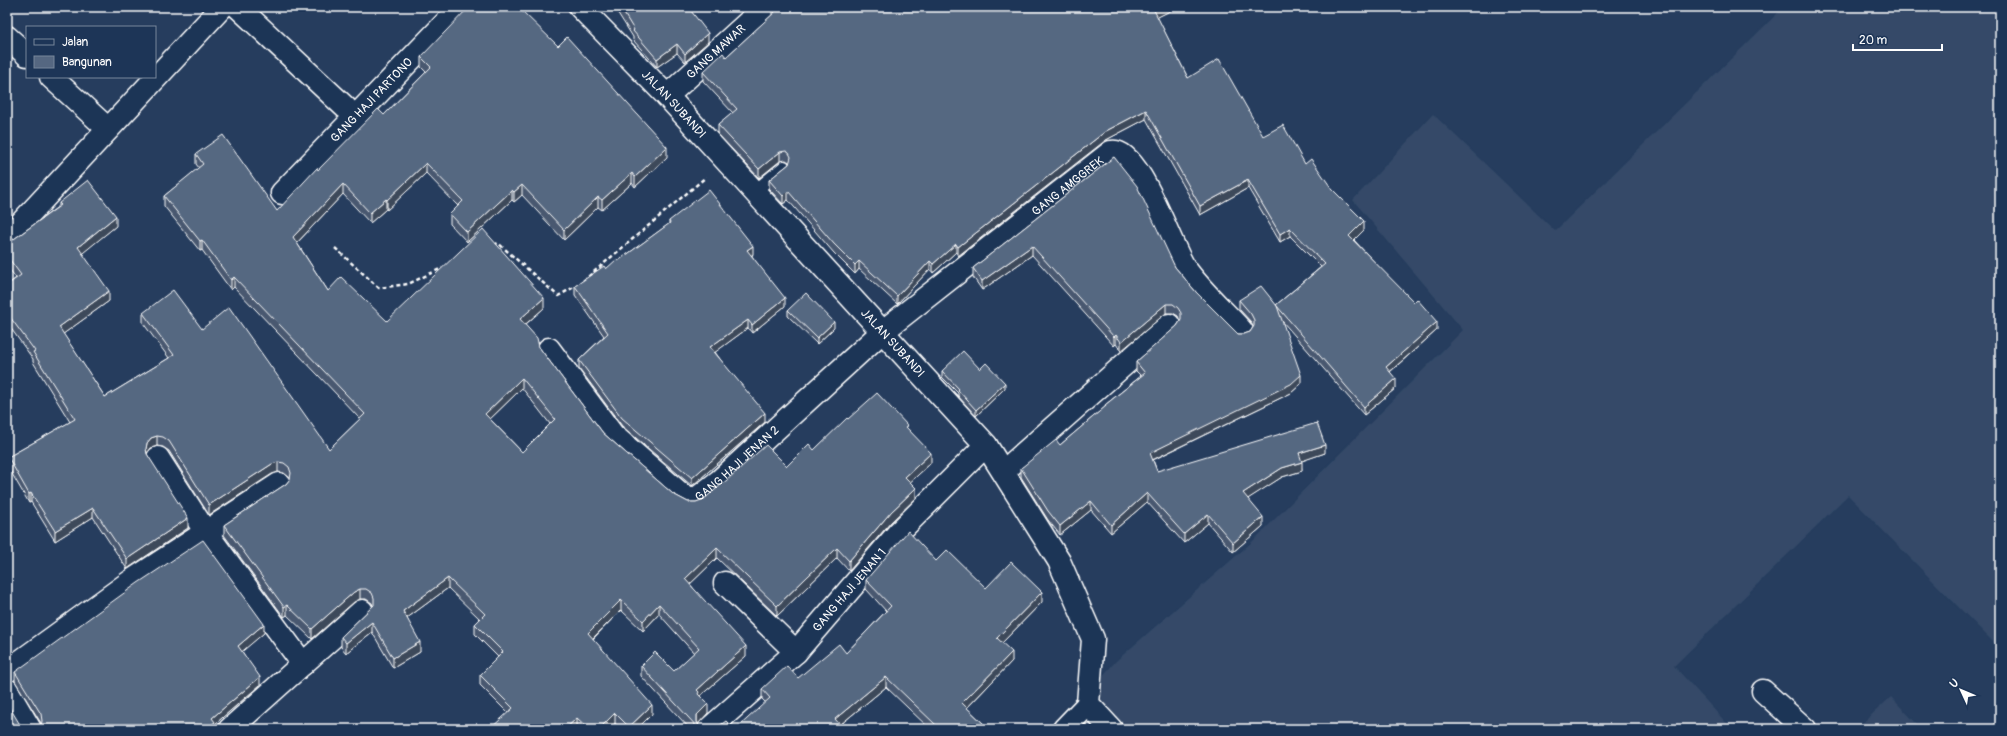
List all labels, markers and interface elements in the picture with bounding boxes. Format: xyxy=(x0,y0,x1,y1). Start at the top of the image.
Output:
street label: GANG MAWAR xyxy=(683,21,748,82)
legend xyxy=(26,26,156,78)
scale bar xyxy=(1853,26,1942,52)
text: 20 m xyxy=(1859,33,1888,48)
text: Jalan xyxy=(62,35,88,50)
street label: GANG HAJI PARTONO xyxy=(327,54,416,146)
text: Bangunan xyxy=(62,55,112,70)
street label: JALAN SUBANDI xyxy=(638,67,709,141)
street label: GANG AMGGREK xyxy=(1029,153,1107,219)
street label: JALAN SUBANDI xyxy=(858,306,928,380)
street label: GANG HAJI JENAN 2 xyxy=(692,422,782,505)
street label: GANG HAJI JENAN 1 xyxy=(809,545,889,635)
north arrow xyxy=(1941,670,1981,710)
text: U xyxy=(1947,676,1961,691)

